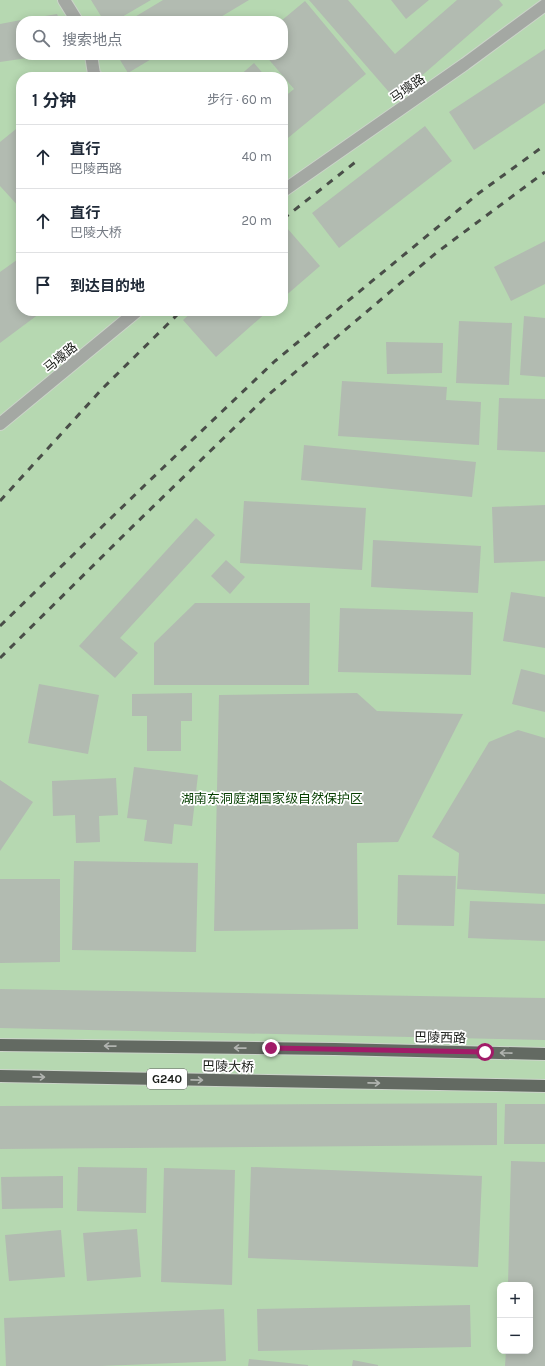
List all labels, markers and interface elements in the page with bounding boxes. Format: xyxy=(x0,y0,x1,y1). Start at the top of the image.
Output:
search box xyxy=(16,16,288,60)
icon: search xyxy=(30,27,52,49)
text: 搜索地点 xyxy=(62,31,122,49)
street label: 马壕路 xyxy=(387,71,428,106)
text: 1 分钟 xyxy=(32,90,76,110)
text: 步行 · 60 m xyxy=(207,92,272,107)
text: 直行 xyxy=(70,140,100,158)
icon: ahead xyxy=(32,146,54,168)
text: 40 m xyxy=(242,149,272,164)
text: 巴陵西路 xyxy=(70,161,122,176)
text: 直行 xyxy=(70,204,100,222)
icon: ahead xyxy=(32,210,54,232)
text: 20 m xyxy=(242,213,272,228)
text: 巴陵大桥 xyxy=(70,225,122,240)
icon: arrive xyxy=(32,274,54,296)
text: 到达目的地 xyxy=(70,277,145,295)
street label: 马壕路 xyxy=(41,339,80,376)
park label: 湖南东洞庭湖国家级自然保护区 xyxy=(181,791,363,806)
street label: 巴陵西路 xyxy=(414,1030,466,1045)
route end xyxy=(262,1039,280,1057)
one-way arrow xyxy=(104,1042,117,1050)
route start xyxy=(476,1043,494,1061)
one-way arrow xyxy=(234,1044,247,1052)
one-way arrow xyxy=(500,1049,513,1057)
street label: 巴陵大桥 xyxy=(202,1059,254,1074)
road number: G240 xyxy=(147,1069,187,1089)
one-way arrow xyxy=(32,1073,45,1081)
one-way arrow xyxy=(190,1076,203,1084)
one-way arrow xyxy=(367,1079,380,1087)
map controls xyxy=(497,1282,533,1354)
button: + xyxy=(497,1282,533,1318)
button: − xyxy=(497,1318,533,1354)

